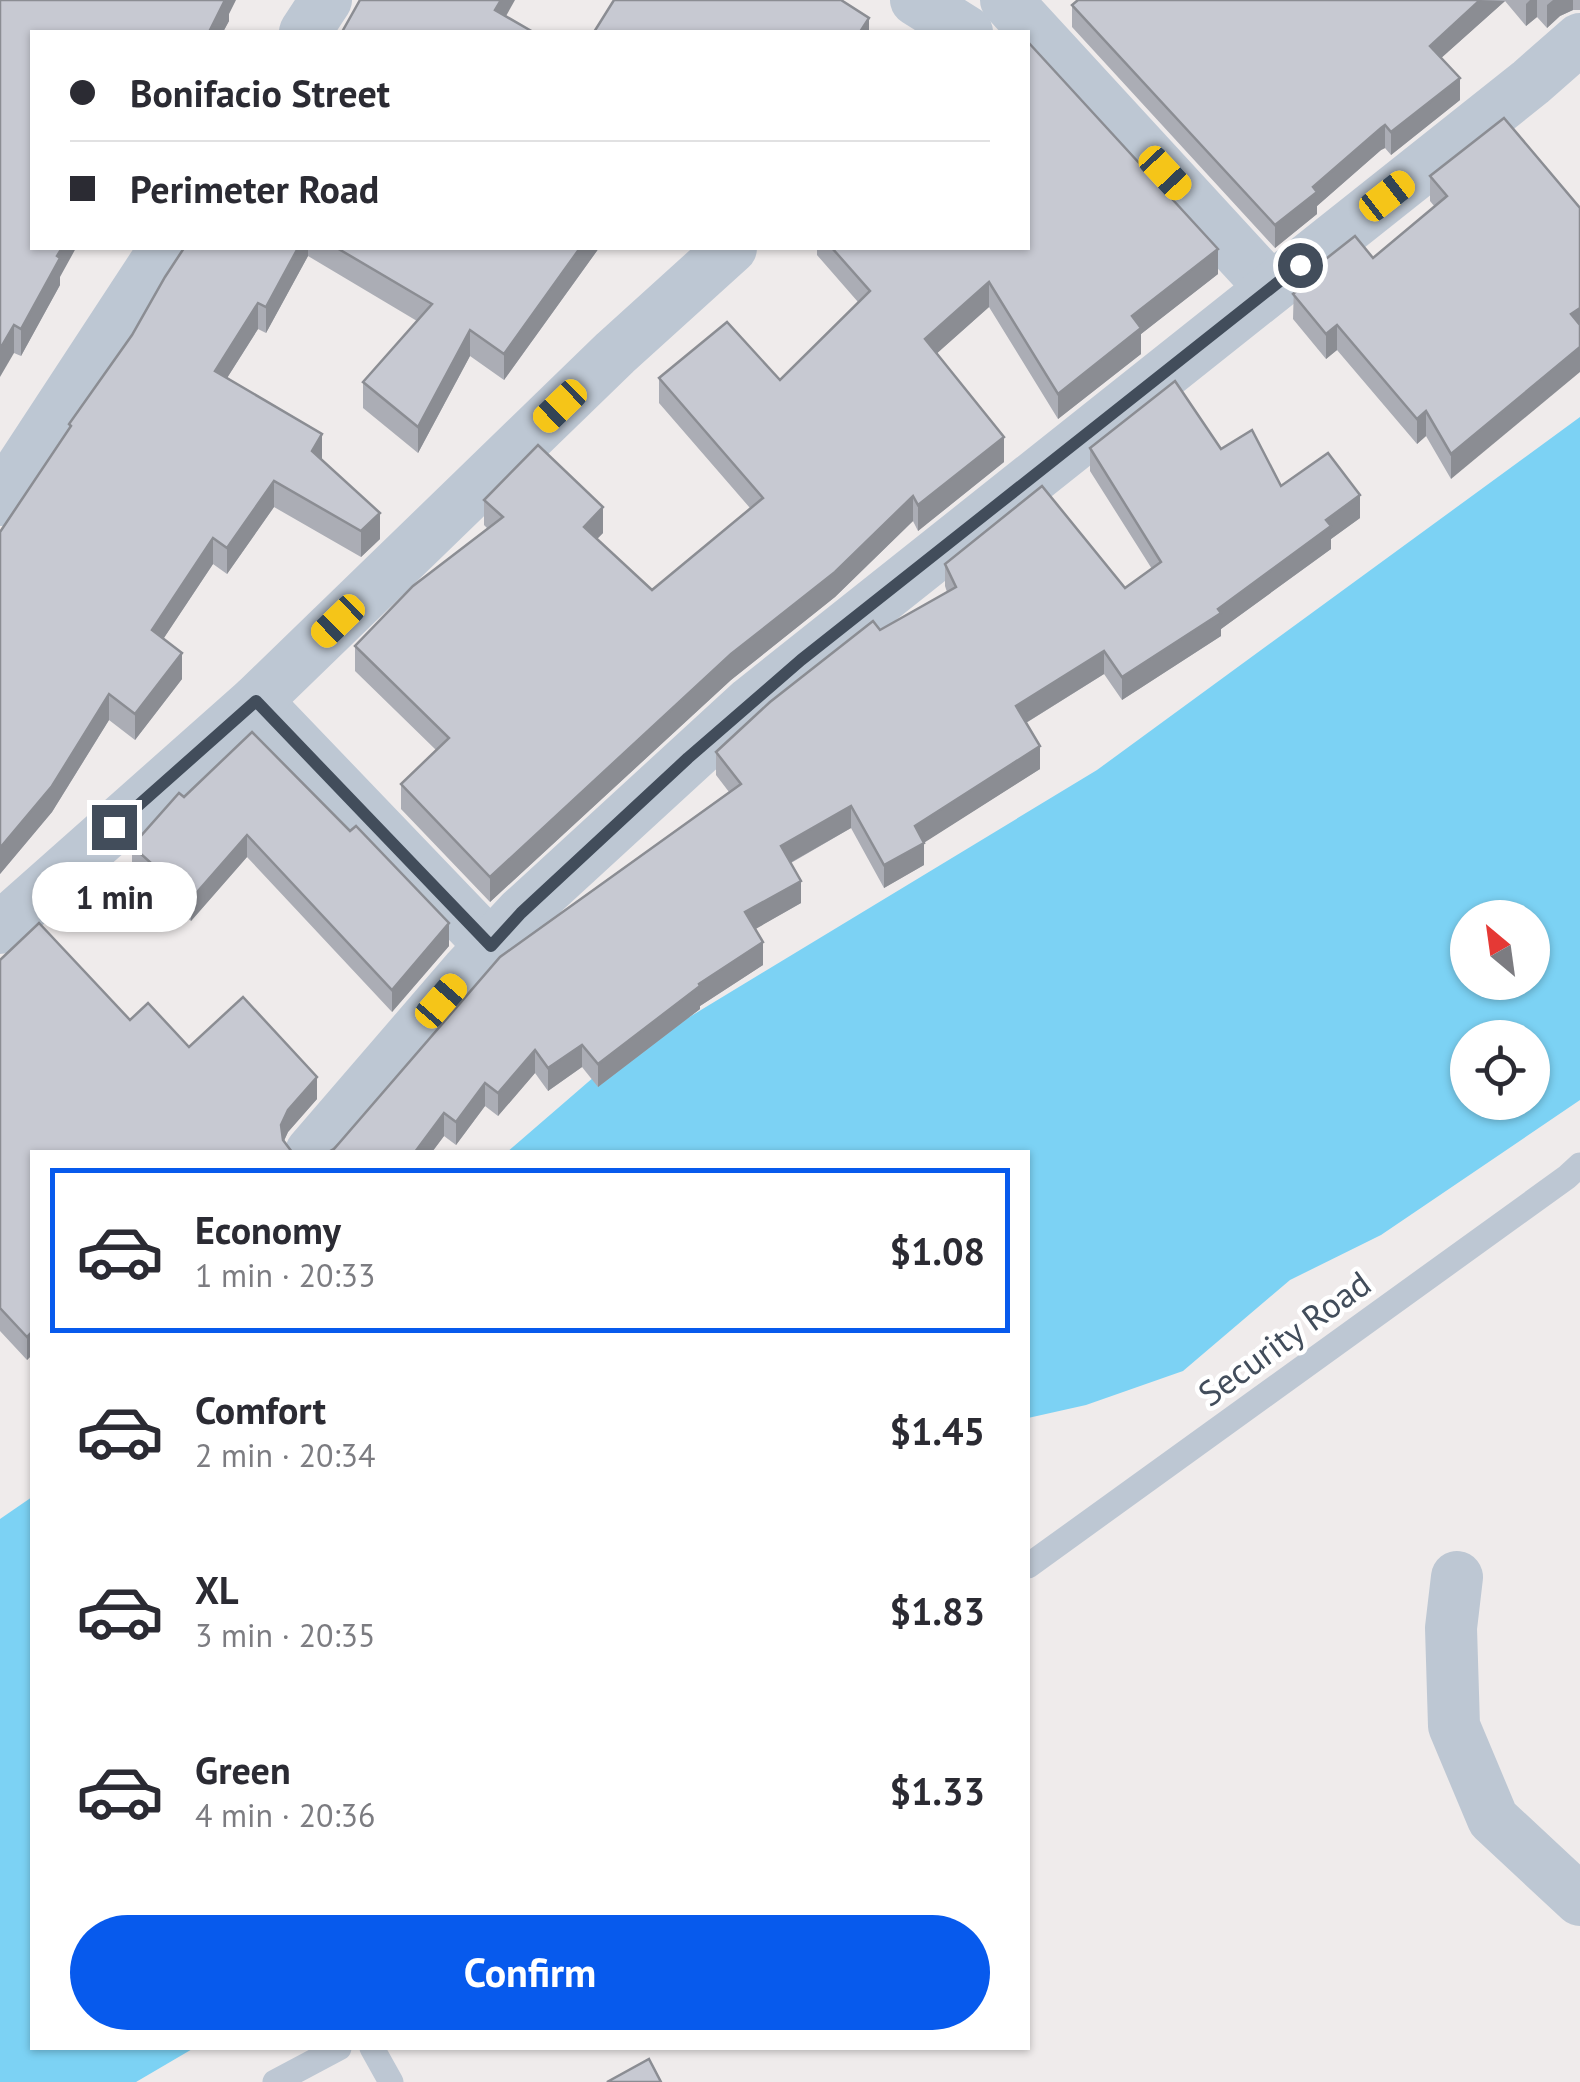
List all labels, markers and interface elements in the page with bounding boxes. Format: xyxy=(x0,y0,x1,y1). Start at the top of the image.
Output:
text: Bonifacio Street xyxy=(130,68,390,117)
car xyxy=(1134,141,1196,205)
text: Perimeter Road xyxy=(130,164,379,213)
car xyxy=(1354,166,1420,226)
route start xyxy=(1278,243,1323,288)
car xyxy=(528,374,592,438)
car xyxy=(306,589,370,653)
route end xyxy=(92,805,137,850)
callout: 1 min xyxy=(32,862,196,932)
text: 1 min xyxy=(75,876,154,918)
north arrow xyxy=(1450,900,1550,1000)
map controls xyxy=(1450,900,1550,1120)
car xyxy=(410,969,472,1033)
button: locate xyxy=(1450,1020,1550,1120)
text: Economy xyxy=(195,1205,341,1254)
icon: car xyxy=(75,1206,165,1296)
text: $1.08 xyxy=(889,1226,985,1275)
text: 1 min · 20:33 xyxy=(195,1254,375,1296)
street label: Security Road xyxy=(1189,1260,1379,1416)
text: Comfort xyxy=(195,1385,326,1434)
icon: car xyxy=(75,1386,165,1476)
text: $1.45 xyxy=(889,1406,985,1455)
text: 2 min · 20:34 xyxy=(195,1434,375,1476)
text: XL xyxy=(195,1565,239,1614)
icon: car xyxy=(75,1566,165,1656)
text: $1.83 xyxy=(889,1586,985,1635)
text: 3 min · 20:35 xyxy=(195,1614,375,1656)
text: Green xyxy=(195,1745,291,1794)
icon: car xyxy=(75,1746,165,1836)
text: $1.33 xyxy=(889,1766,985,1815)
text: 4 min · 20:36 xyxy=(195,1794,375,1836)
button: Confirm xyxy=(70,1915,990,2030)

